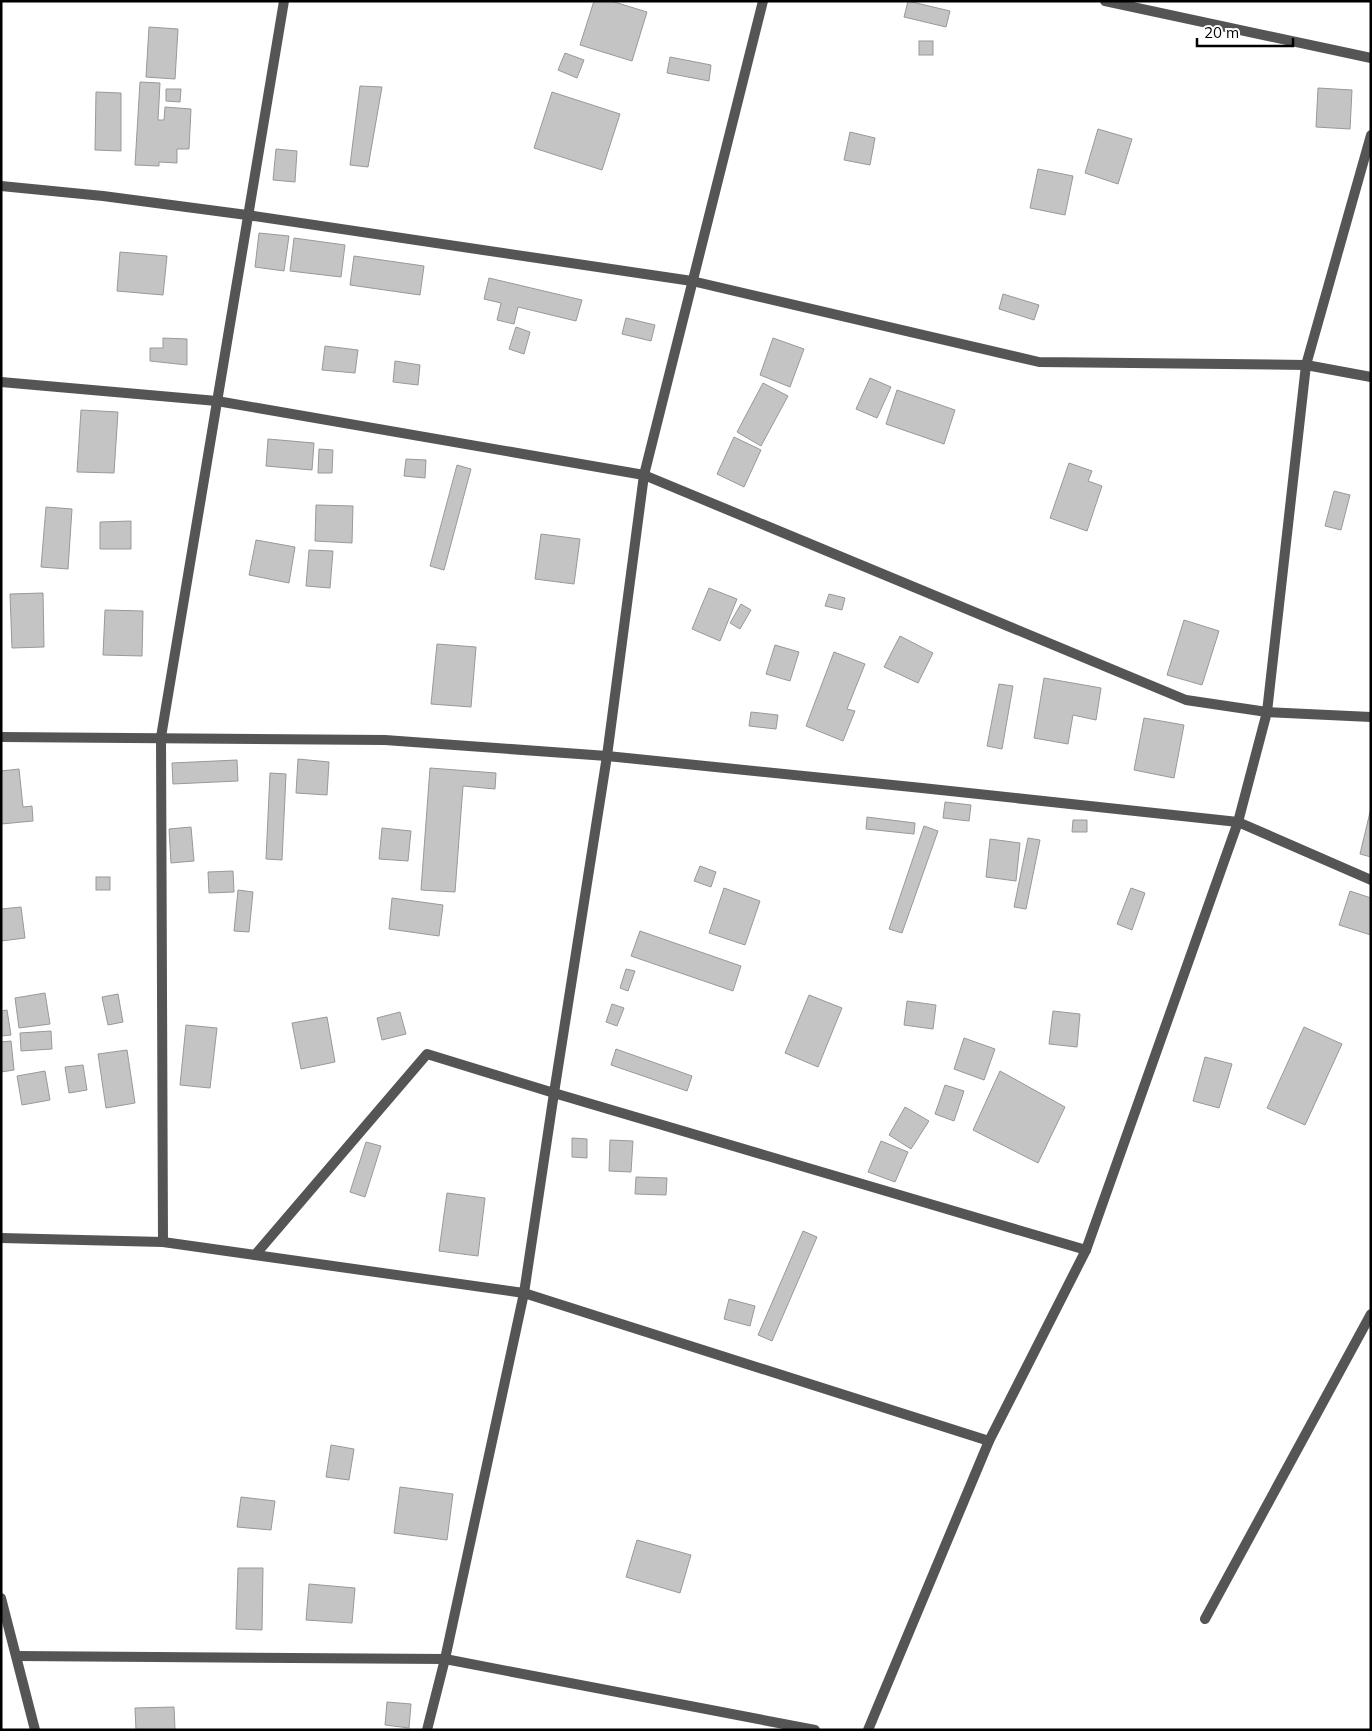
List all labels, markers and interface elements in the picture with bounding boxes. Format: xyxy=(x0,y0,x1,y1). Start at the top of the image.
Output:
scale bar xyxy=(1197,15,1293,47)
text: 20 m xyxy=(1204,23,1239,42)

